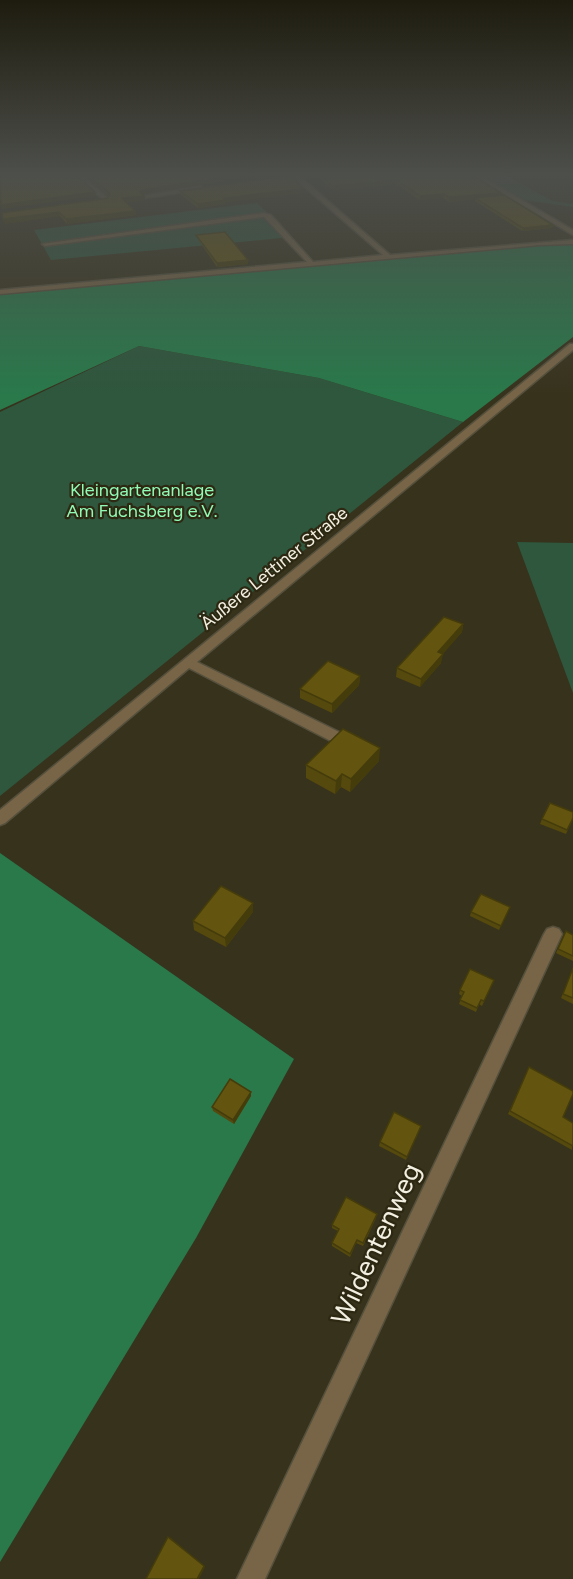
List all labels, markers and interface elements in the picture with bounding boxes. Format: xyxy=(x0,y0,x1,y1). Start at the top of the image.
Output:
park label: Kleingartenanlage Am Fuchsberg e.V. xyxy=(66,479,218,522)
street label: Äußere Lettiner Straße xyxy=(196,502,352,634)
street label: Wildentenweg xyxy=(324,1158,427,1330)

